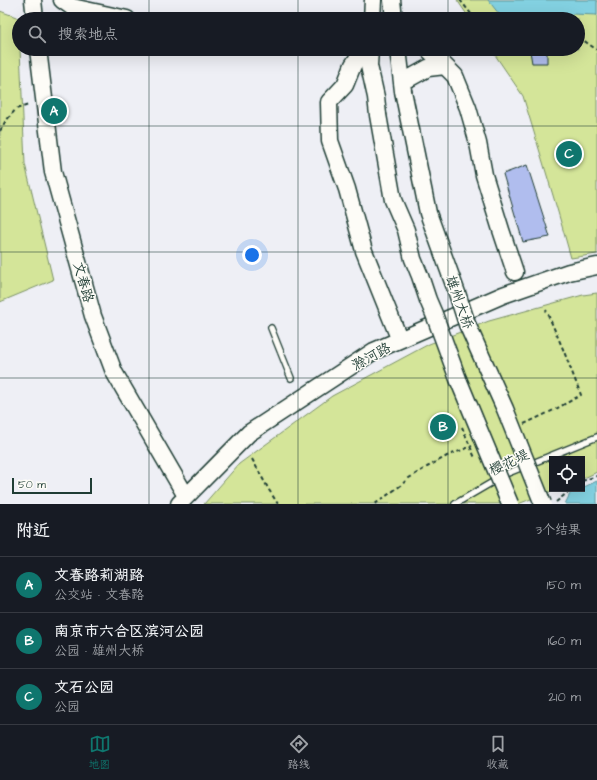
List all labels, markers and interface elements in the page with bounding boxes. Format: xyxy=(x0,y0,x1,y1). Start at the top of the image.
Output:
search box xyxy=(12,12,585,56)
icon: search xyxy=(26,23,48,45)
text: 搜索地点 xyxy=(58,24,118,45)
pin: A xyxy=(41,96,67,126)
pin: C xyxy=(556,139,582,169)
your location xyxy=(242,245,262,265)
street label: 文春路 xyxy=(68,259,98,305)
street label: 雄州大桥 xyxy=(440,273,478,332)
street label: 滁河路 xyxy=(348,338,395,376)
pin: B xyxy=(430,412,456,442)
street label: 樱花堤 xyxy=(486,445,533,481)
map controls xyxy=(549,456,585,492)
button: locate xyxy=(549,456,585,492)
scale bar xyxy=(12,476,92,495)
text: 50 m xyxy=(18,477,46,492)
text: 附近 xyxy=(16,519,50,543)
text: 3个结果 xyxy=(535,521,581,539)
text: 文春路莉湖路 xyxy=(54,565,144,586)
text: A xyxy=(25,576,33,594)
text: 150 m xyxy=(547,576,581,594)
text: 公交站 · 文春路 xyxy=(54,586,144,604)
text: 南京市六合区滨河公园 xyxy=(54,621,204,642)
text: B xyxy=(24,632,34,650)
text: 160 m xyxy=(548,632,581,650)
text: 公园 · 雄州大桥 xyxy=(54,642,144,660)
text: 文石公园 xyxy=(54,677,114,698)
text: C xyxy=(24,688,34,706)
text: 210 m xyxy=(548,688,581,706)
text: 公园 xyxy=(54,698,80,716)
tab: 地图 xyxy=(89,733,111,772)
tab: 路线 xyxy=(288,733,310,772)
tab: 收藏 xyxy=(487,733,509,772)

